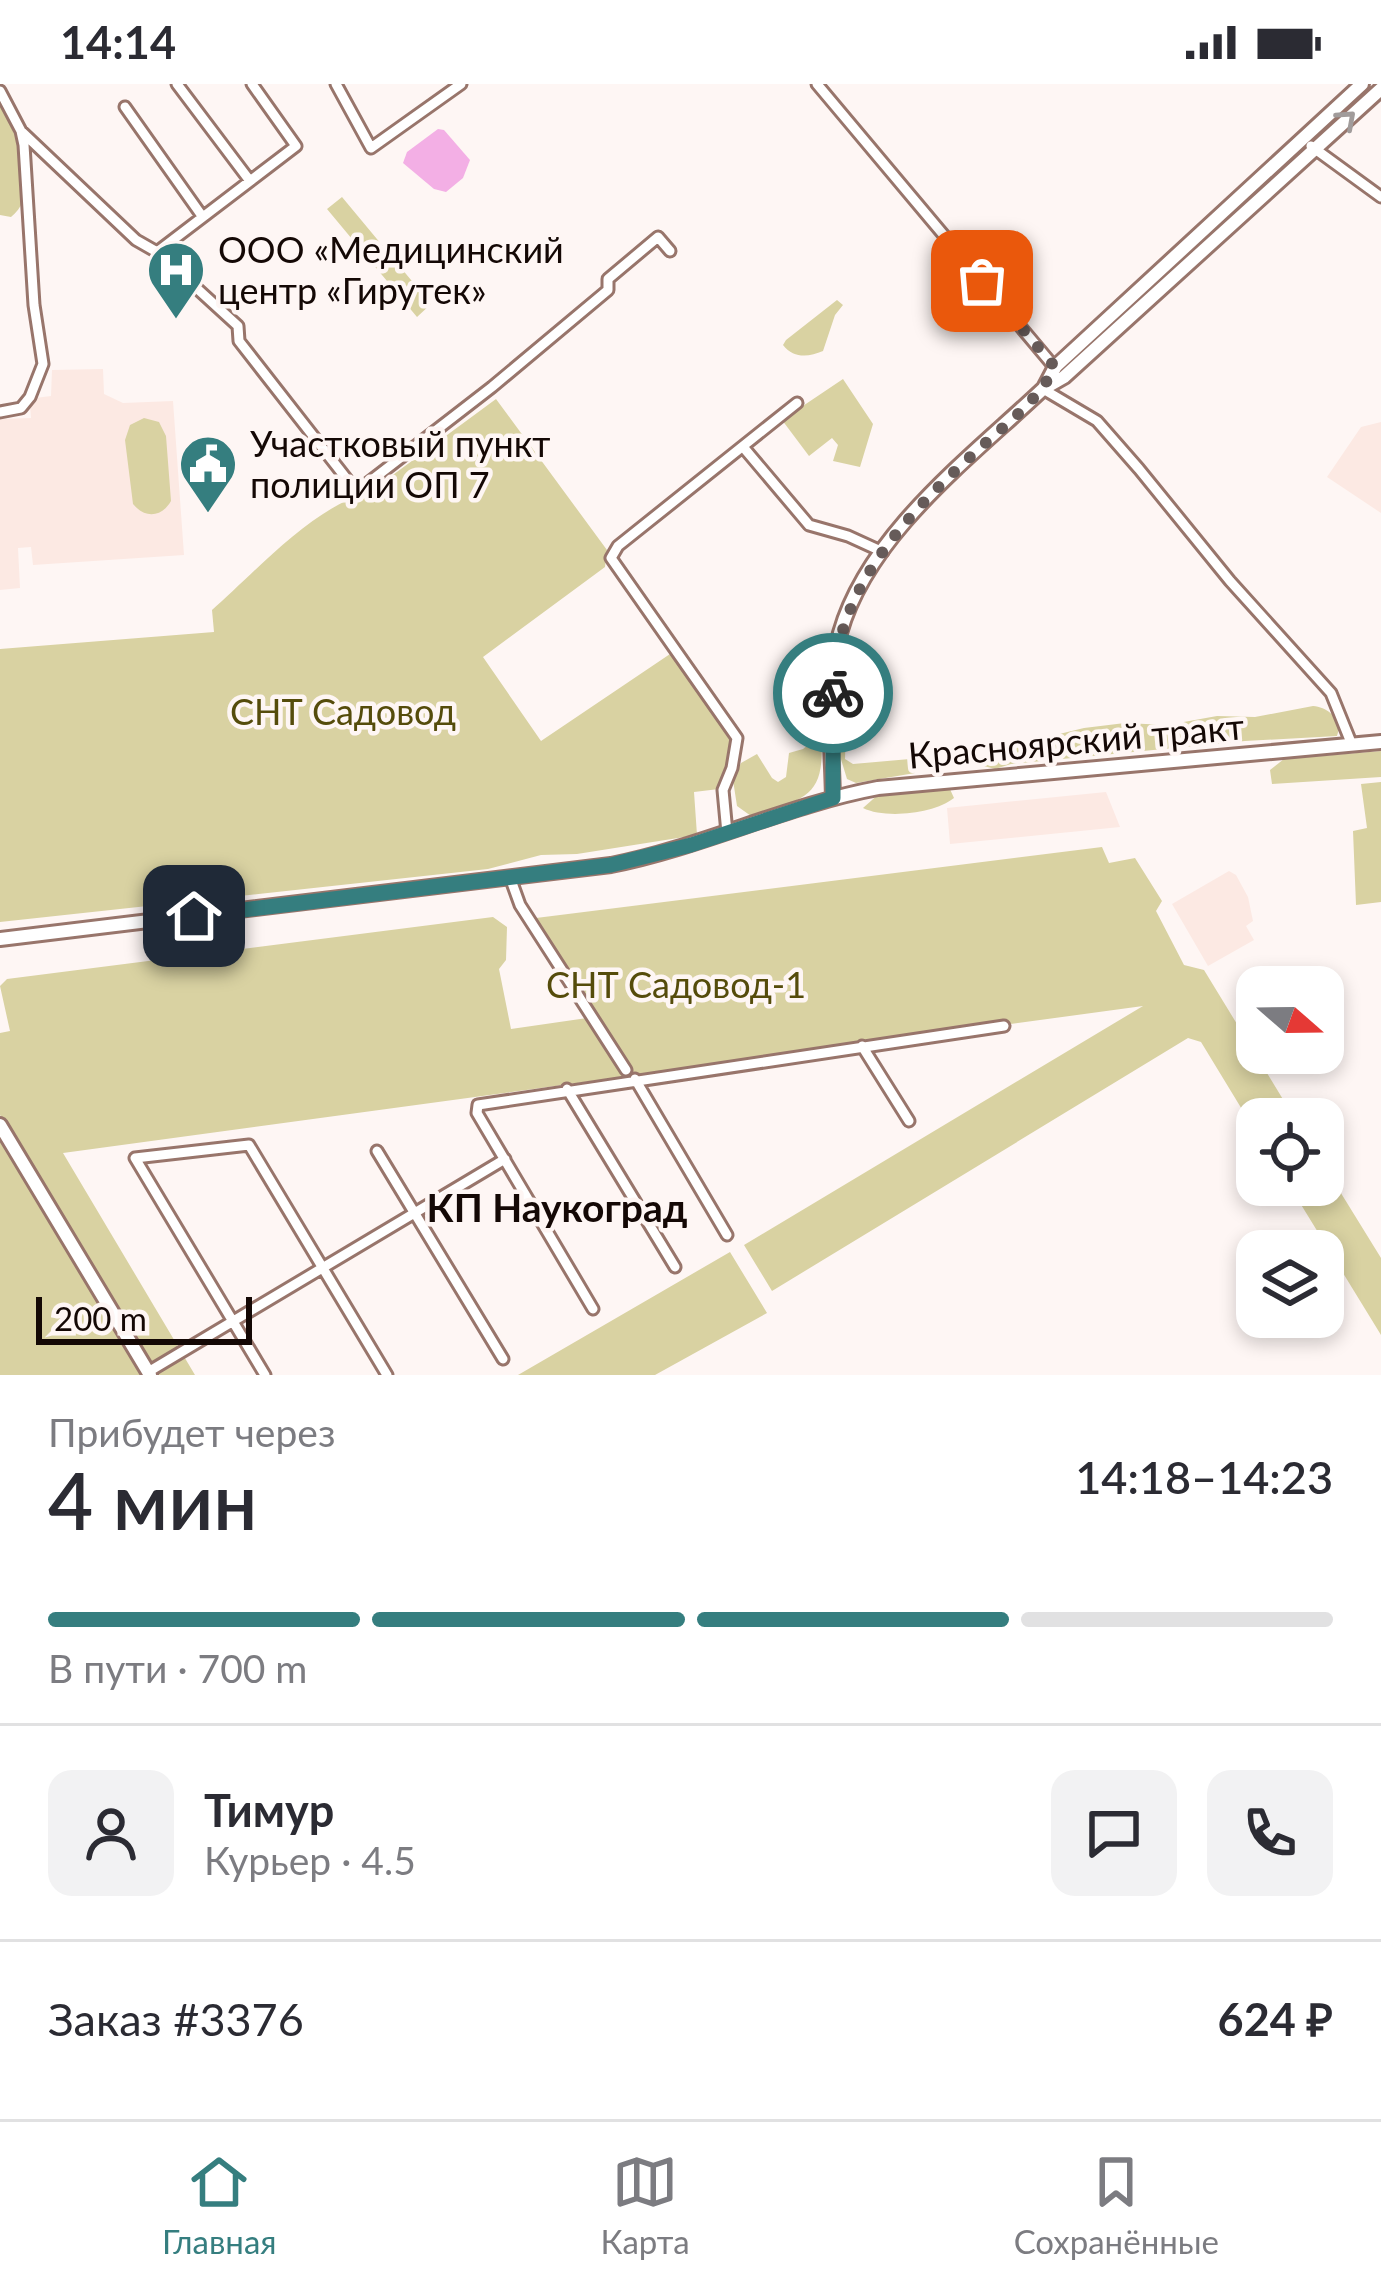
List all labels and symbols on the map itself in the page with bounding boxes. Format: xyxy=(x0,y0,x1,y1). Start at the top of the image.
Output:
one-way arrow xyxy=(1334,112,1355,133)
place label: ООО «Медицинский центр «Гирутек» xyxy=(218,227,564,312)
pin xyxy=(931,230,1033,332)
hospital icon: ООО «Медицинский центр «Гирутек» xyxy=(145,239,207,321)
place label: Участковый пункт полиции ОП 7 xyxy=(250,421,551,506)
public building icon: Участковый пункт полиции ОП 7 xyxy=(177,433,239,515)
courier xyxy=(773,633,893,753)
park label: СНТ Садовод xyxy=(230,689,456,733)
street label: Красноярский тракт xyxy=(906,703,1246,777)
pin xyxy=(143,865,245,967)
park label: СНТ Садовод-1 xyxy=(546,962,806,1006)
north arrow xyxy=(1236,966,1344,1074)
district label: КП Наукоград xyxy=(427,1184,688,1230)
scale bar xyxy=(36,1291,252,1344)

